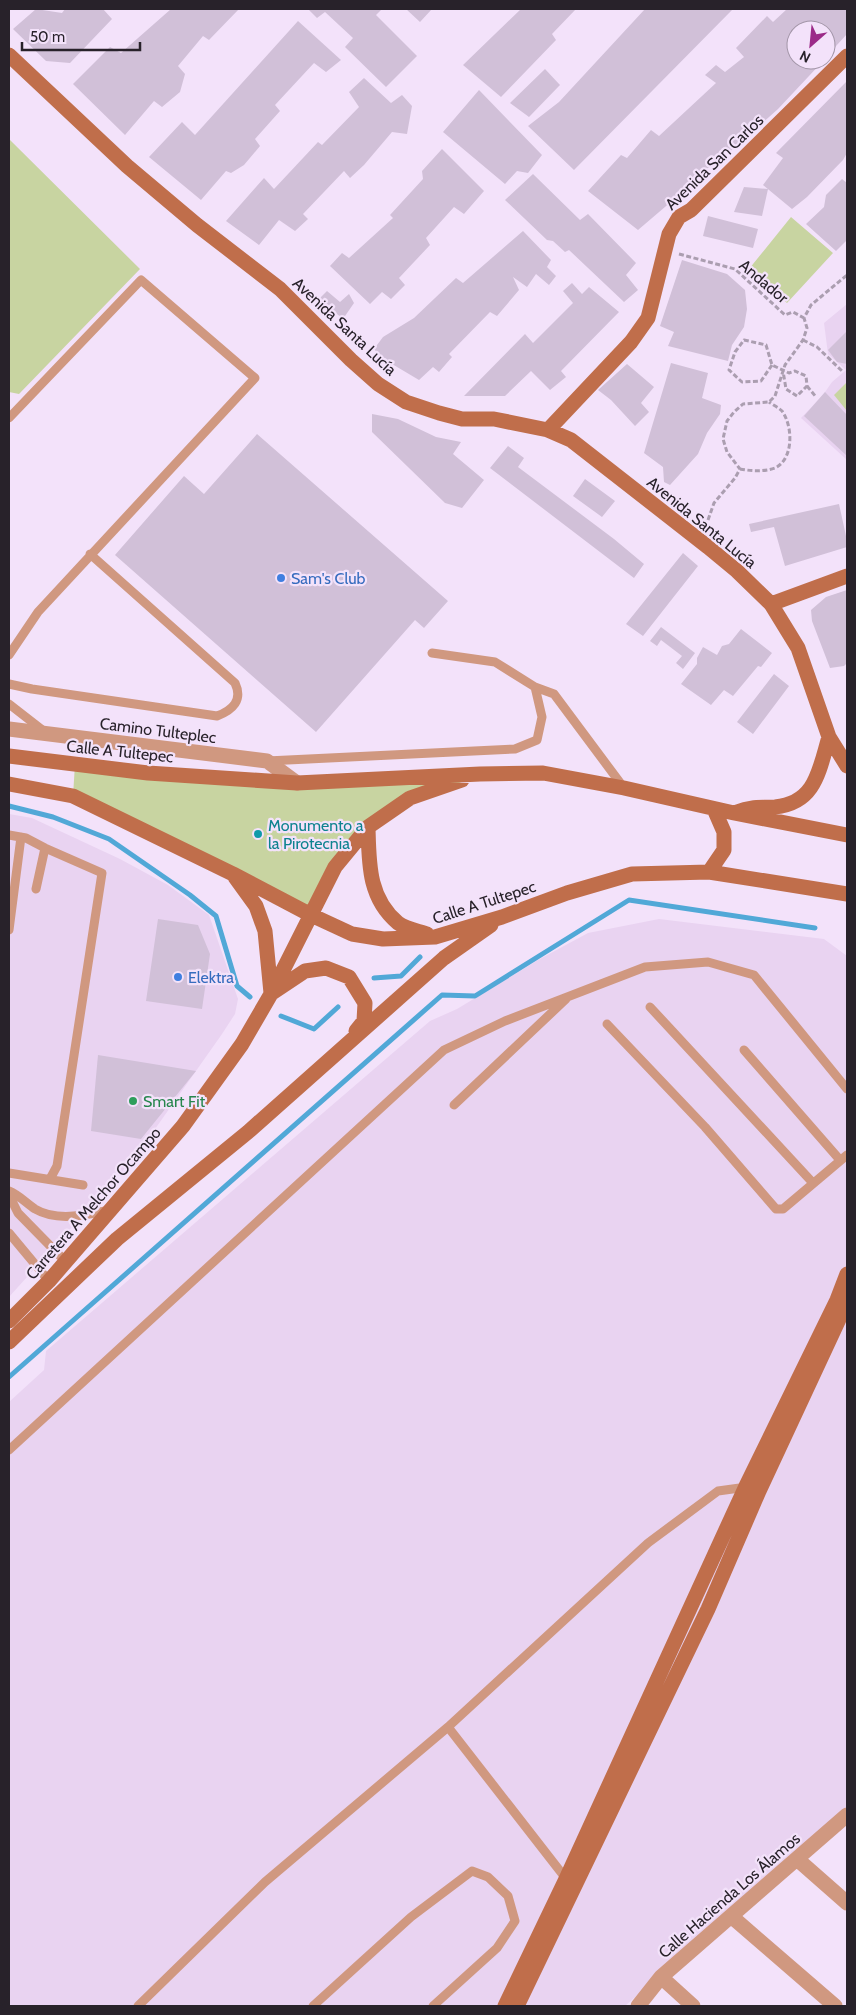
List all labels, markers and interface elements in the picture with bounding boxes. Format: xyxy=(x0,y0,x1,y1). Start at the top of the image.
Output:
scale bar xyxy=(22,20,140,52)
north arrow xyxy=(786,20,836,70)
text: 50 m xyxy=(30,28,65,46)
text: N xyxy=(797,46,814,67)
street label: Avenida San Carlos xyxy=(661,110,768,214)
street label: Andador xyxy=(735,255,793,308)
street label: Avenida Santa Lucía xyxy=(289,273,401,380)
street label: Avenida Santa Lucía xyxy=(643,473,760,572)
place label: Sam's Club xyxy=(291,569,366,588)
marker: Sam's Club xyxy=(275,572,287,584)
street label: Camino Tulteplec xyxy=(99,714,217,747)
street label: Calle A Tultepec xyxy=(66,736,174,767)
place label: Monumento a la Pirotecnia xyxy=(268,816,364,853)
marker: Monumento a la Pirotecnia xyxy=(252,828,264,840)
street label: Calle A Tultepec xyxy=(430,877,538,928)
place label: Elektra xyxy=(188,968,234,987)
marker: Elektra xyxy=(172,971,184,983)
place label: Smart Fit xyxy=(143,1092,206,1111)
marker: Smart Fit xyxy=(127,1095,139,1107)
street label: Carretera A Melchor Ocampo xyxy=(22,1123,165,1283)
street label: Calle Hacienda Los Álamos xyxy=(655,1829,804,1962)

